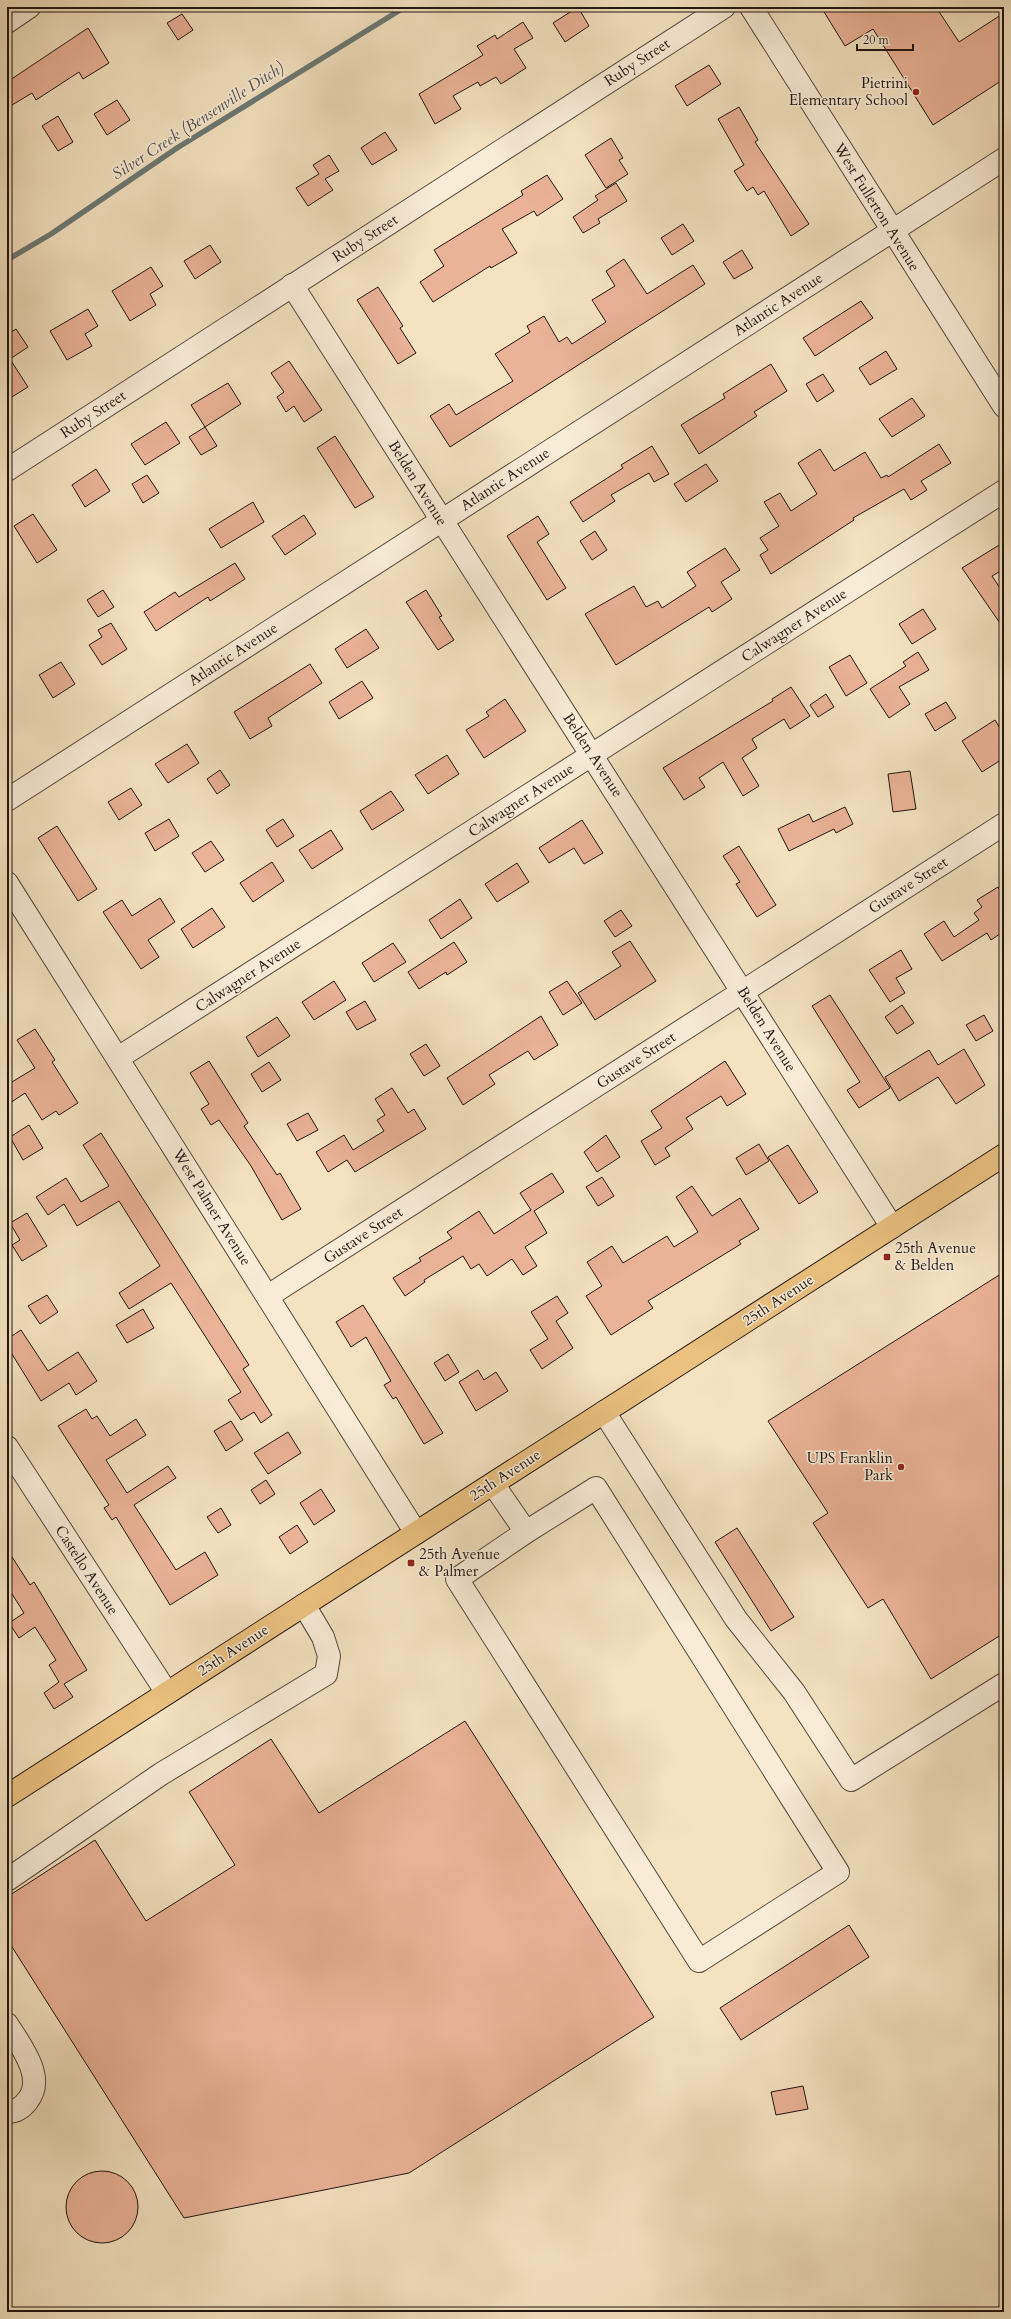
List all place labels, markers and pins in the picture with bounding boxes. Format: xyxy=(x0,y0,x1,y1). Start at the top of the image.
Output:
place label: Pietrini Elementary School xyxy=(789,73,908,110)
marker: Pietrini Elementary School xyxy=(911,87,921,97)
place label: 25th Avenue & Belden xyxy=(895,1238,976,1275)
marker: 25th Avenue & Belden xyxy=(882,1252,892,1262)
place label: UPS Franklin Park xyxy=(807,1448,893,1485)
marker: UPS Franklin Park xyxy=(896,1462,906,1472)
place label: 25th Avenue & Palmer xyxy=(419,1544,500,1581)
marker: 25th Avenue & Palmer xyxy=(406,1558,416,1568)

